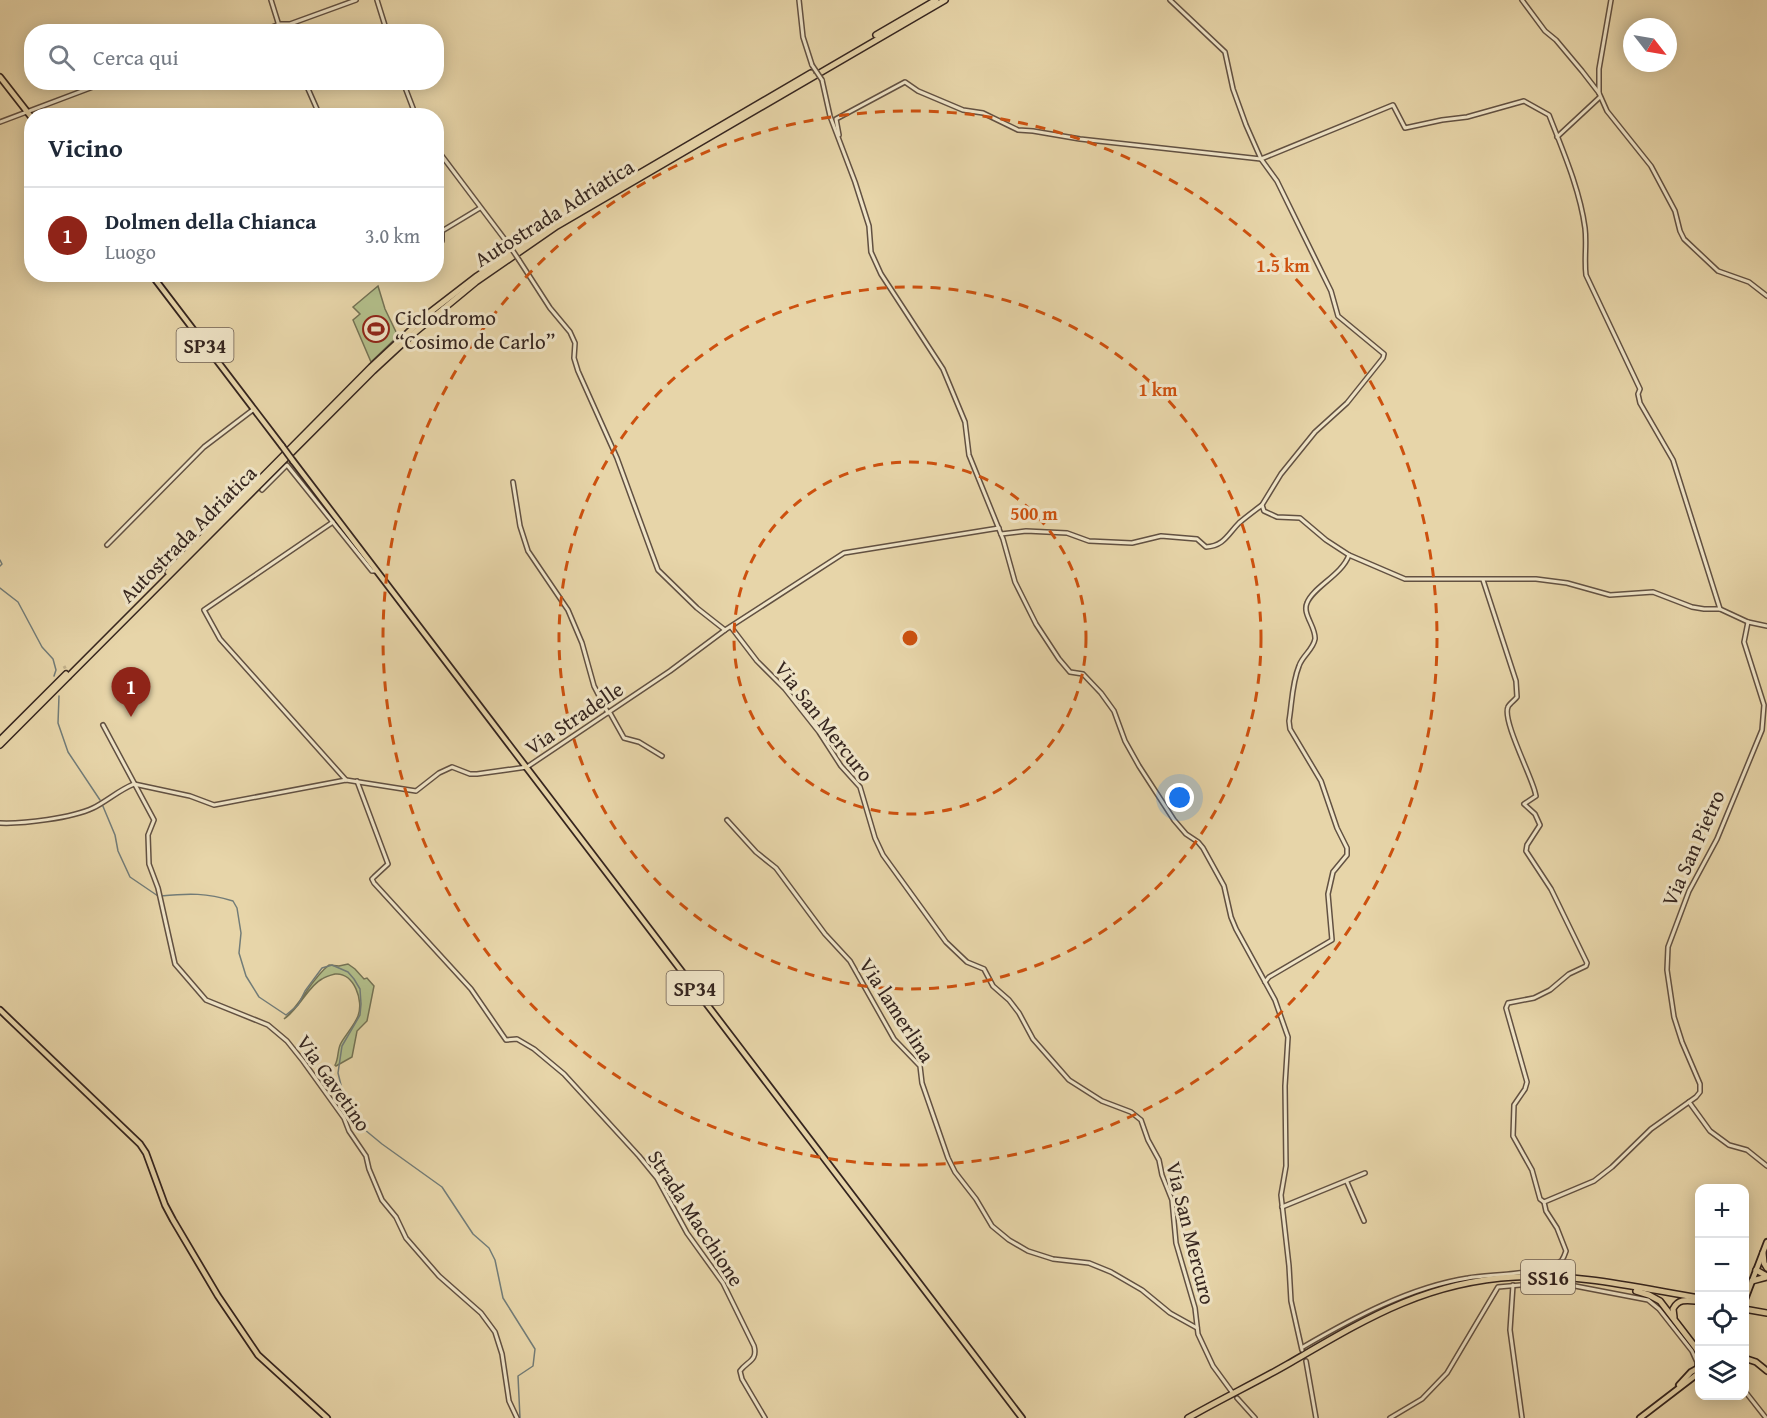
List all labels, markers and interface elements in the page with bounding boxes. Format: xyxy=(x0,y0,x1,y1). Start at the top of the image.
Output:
north arrow xyxy=(1623,18,1677,72)
search box xyxy=(24,24,444,90)
icon: search xyxy=(45,41,78,74)
text: Cerca qui xyxy=(93,41,179,73)
text: Vicino xyxy=(48,128,123,167)
street label: Autostrada Adriatica xyxy=(468,151,640,275)
text: Dolmen della Chianca xyxy=(105,205,317,237)
text: 1 xyxy=(62,221,73,250)
text: 3.0 km xyxy=(365,221,420,250)
text: Luogo xyxy=(105,237,156,266)
text: 1.5 km xyxy=(1256,252,1310,279)
place label: Ciclodromo “Cosimo de Carlo” xyxy=(395,302,555,357)
sports icon: Ciclodromo “Cosimo de Carlo” xyxy=(361,314,391,344)
road number: SP34 xyxy=(176,328,234,362)
text: 1 km xyxy=(1139,376,1178,403)
street label: Autostrada Adriatica xyxy=(112,458,264,610)
text: 500 m xyxy=(1010,500,1058,527)
centre of rings xyxy=(900,628,920,648)
street label: Via San Mercuro xyxy=(767,654,881,788)
pin: 1 xyxy=(112,668,150,717)
street label: Via Stradelle xyxy=(519,673,630,762)
your location xyxy=(1165,783,1194,812)
street label: Via San Pietro xyxy=(1654,785,1732,911)
street label: Via lamerlina xyxy=(852,952,942,1068)
road number: SP34 xyxy=(666,971,724,1005)
street label: Via Gavetino xyxy=(289,1028,379,1138)
street label: Strada Macchione xyxy=(640,1144,752,1293)
street label: Via San Mercuro xyxy=(1158,1158,1224,1308)
map controls xyxy=(1695,1184,1749,1400)
button: + xyxy=(1695,1184,1749,1238)
button: − xyxy=(1695,1238,1749,1292)
road number: SS16 xyxy=(1521,1260,1575,1294)
button: locate xyxy=(1695,1292,1749,1346)
button: layers xyxy=(1695,1346,1749,1400)

